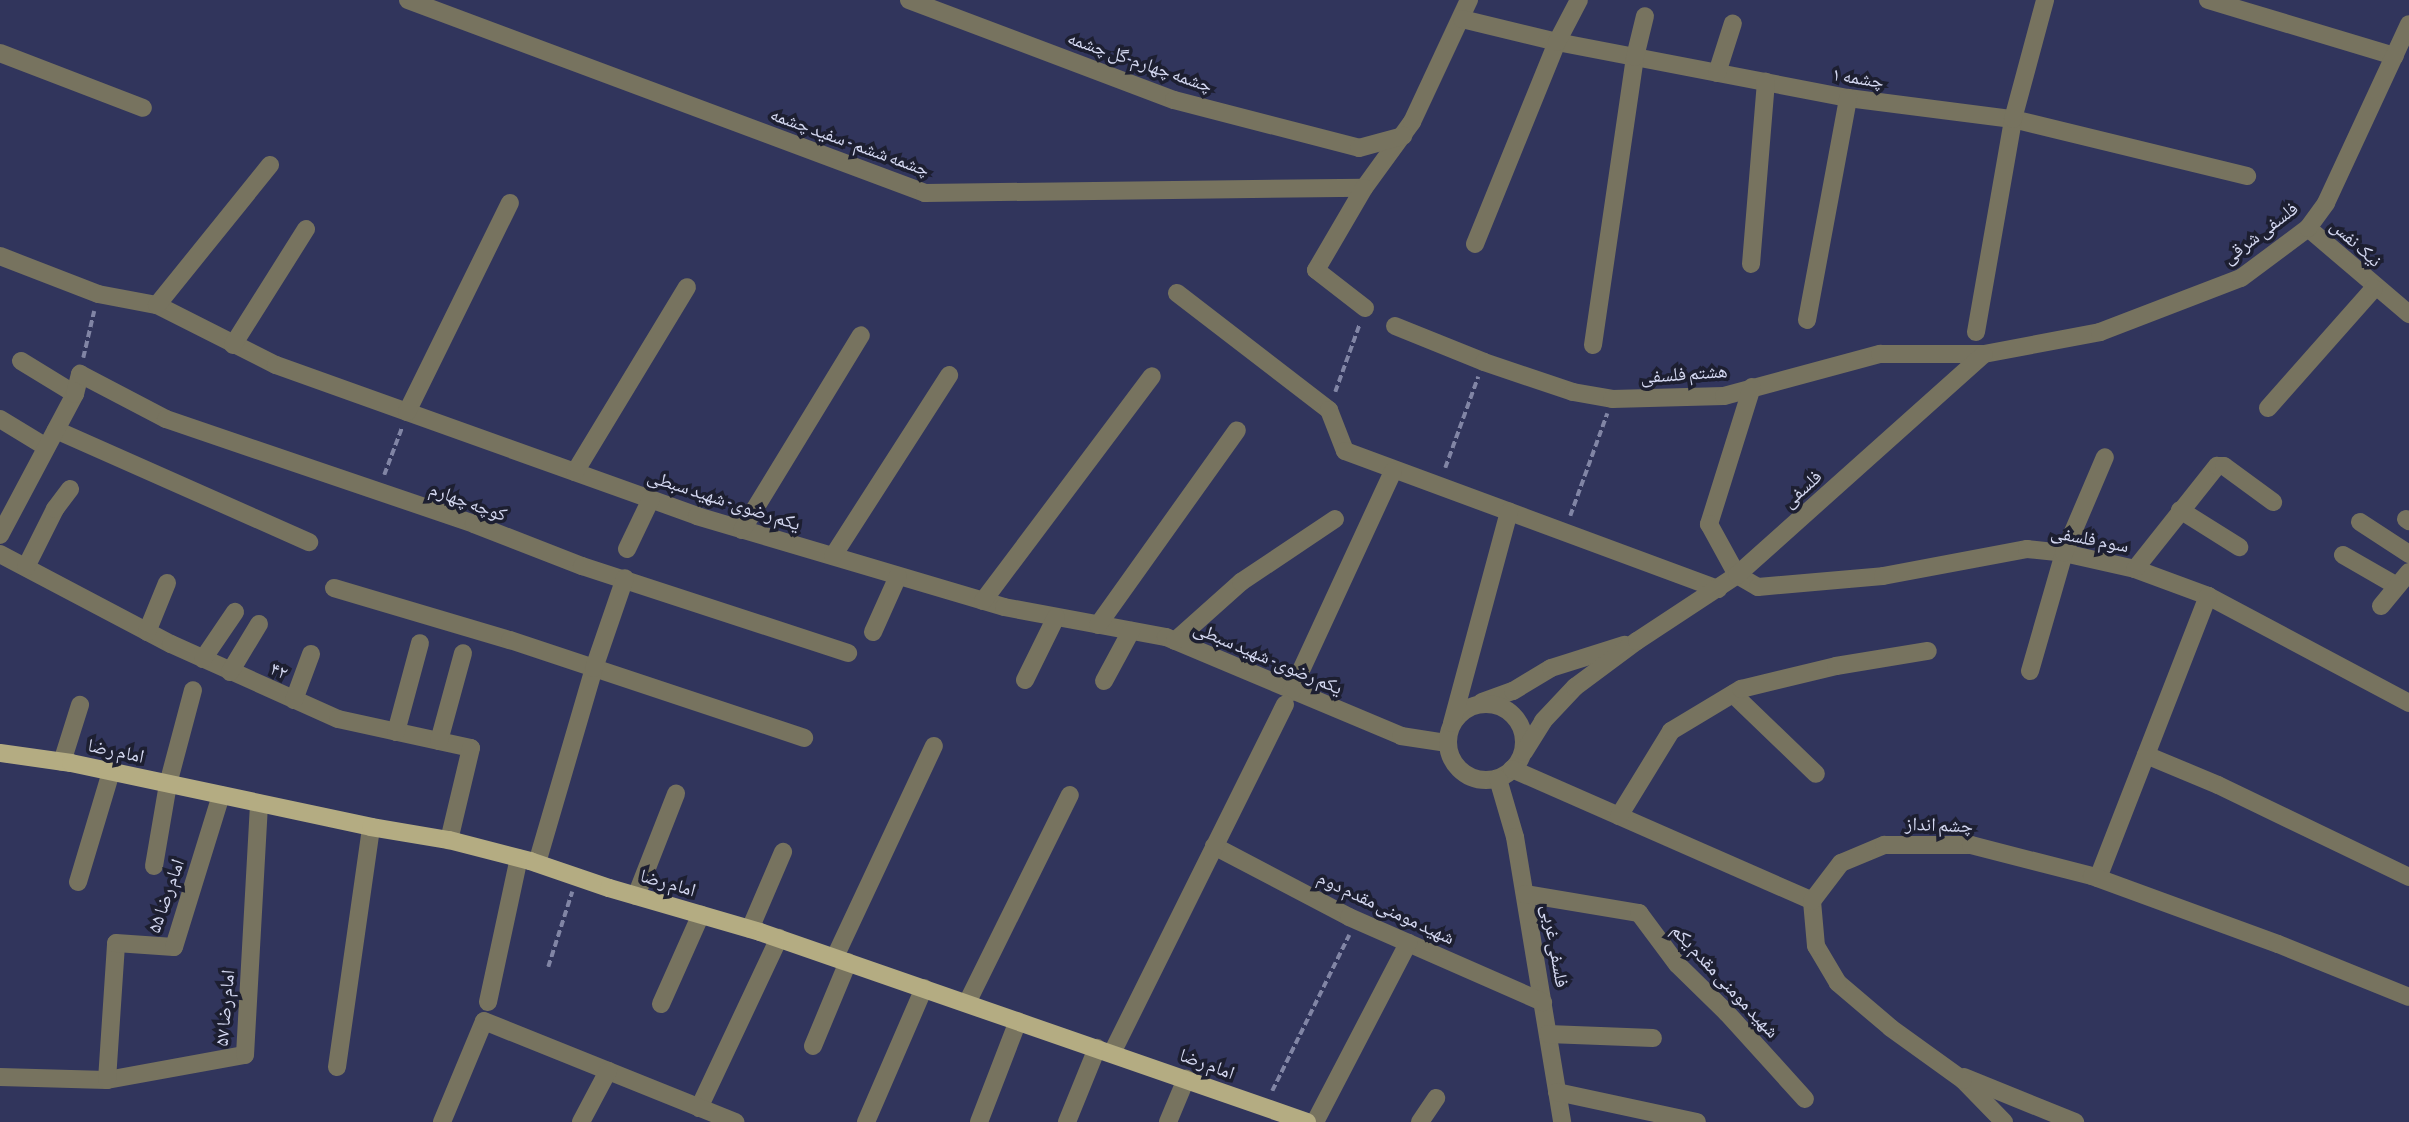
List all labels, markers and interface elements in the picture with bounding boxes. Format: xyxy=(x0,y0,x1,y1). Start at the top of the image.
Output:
street label: چشمه چهارم-گل چشمه xyxy=(1064,26,1216,98)
street label: چشمه ۱ xyxy=(1830,63,1886,93)
street label: چشمه ششم - سفید چشمه xyxy=(767,103,933,181)
street label: فلسفی شرقی xyxy=(2217,197,2303,269)
street label: نیک نفس xyxy=(2326,214,2386,272)
street label: هشتم فلسفی xyxy=(1640,360,1728,388)
street label: یکم رضوی- شهید سبطی xyxy=(645,465,803,535)
street label: فلسفی xyxy=(1777,465,1827,513)
street label: کوچه چهارم xyxy=(426,477,510,527)
street label: سوم فلسفی xyxy=(2049,520,2131,558)
street label: یکم رضوی- شهید سبطی xyxy=(1190,616,1346,700)
street label: ۴۲ xyxy=(267,657,291,685)
street label: امام رضا xyxy=(86,734,146,768)
street label: چشم انداز xyxy=(1905,812,1973,838)
street label: ۵۵ امام رضا xyxy=(143,856,189,936)
street label: امام رضا xyxy=(637,864,699,902)
street label: شهید مومنی مقدم دوم xyxy=(1314,866,1458,950)
street label: فلسفی غربی xyxy=(1536,903,1574,989)
street label: شهید مومنی مقدم یکم xyxy=(1666,919,1784,1043)
street label: امام رضا ۵۷ xyxy=(210,969,240,1047)
street label: امام رضا xyxy=(1176,1044,1238,1084)

